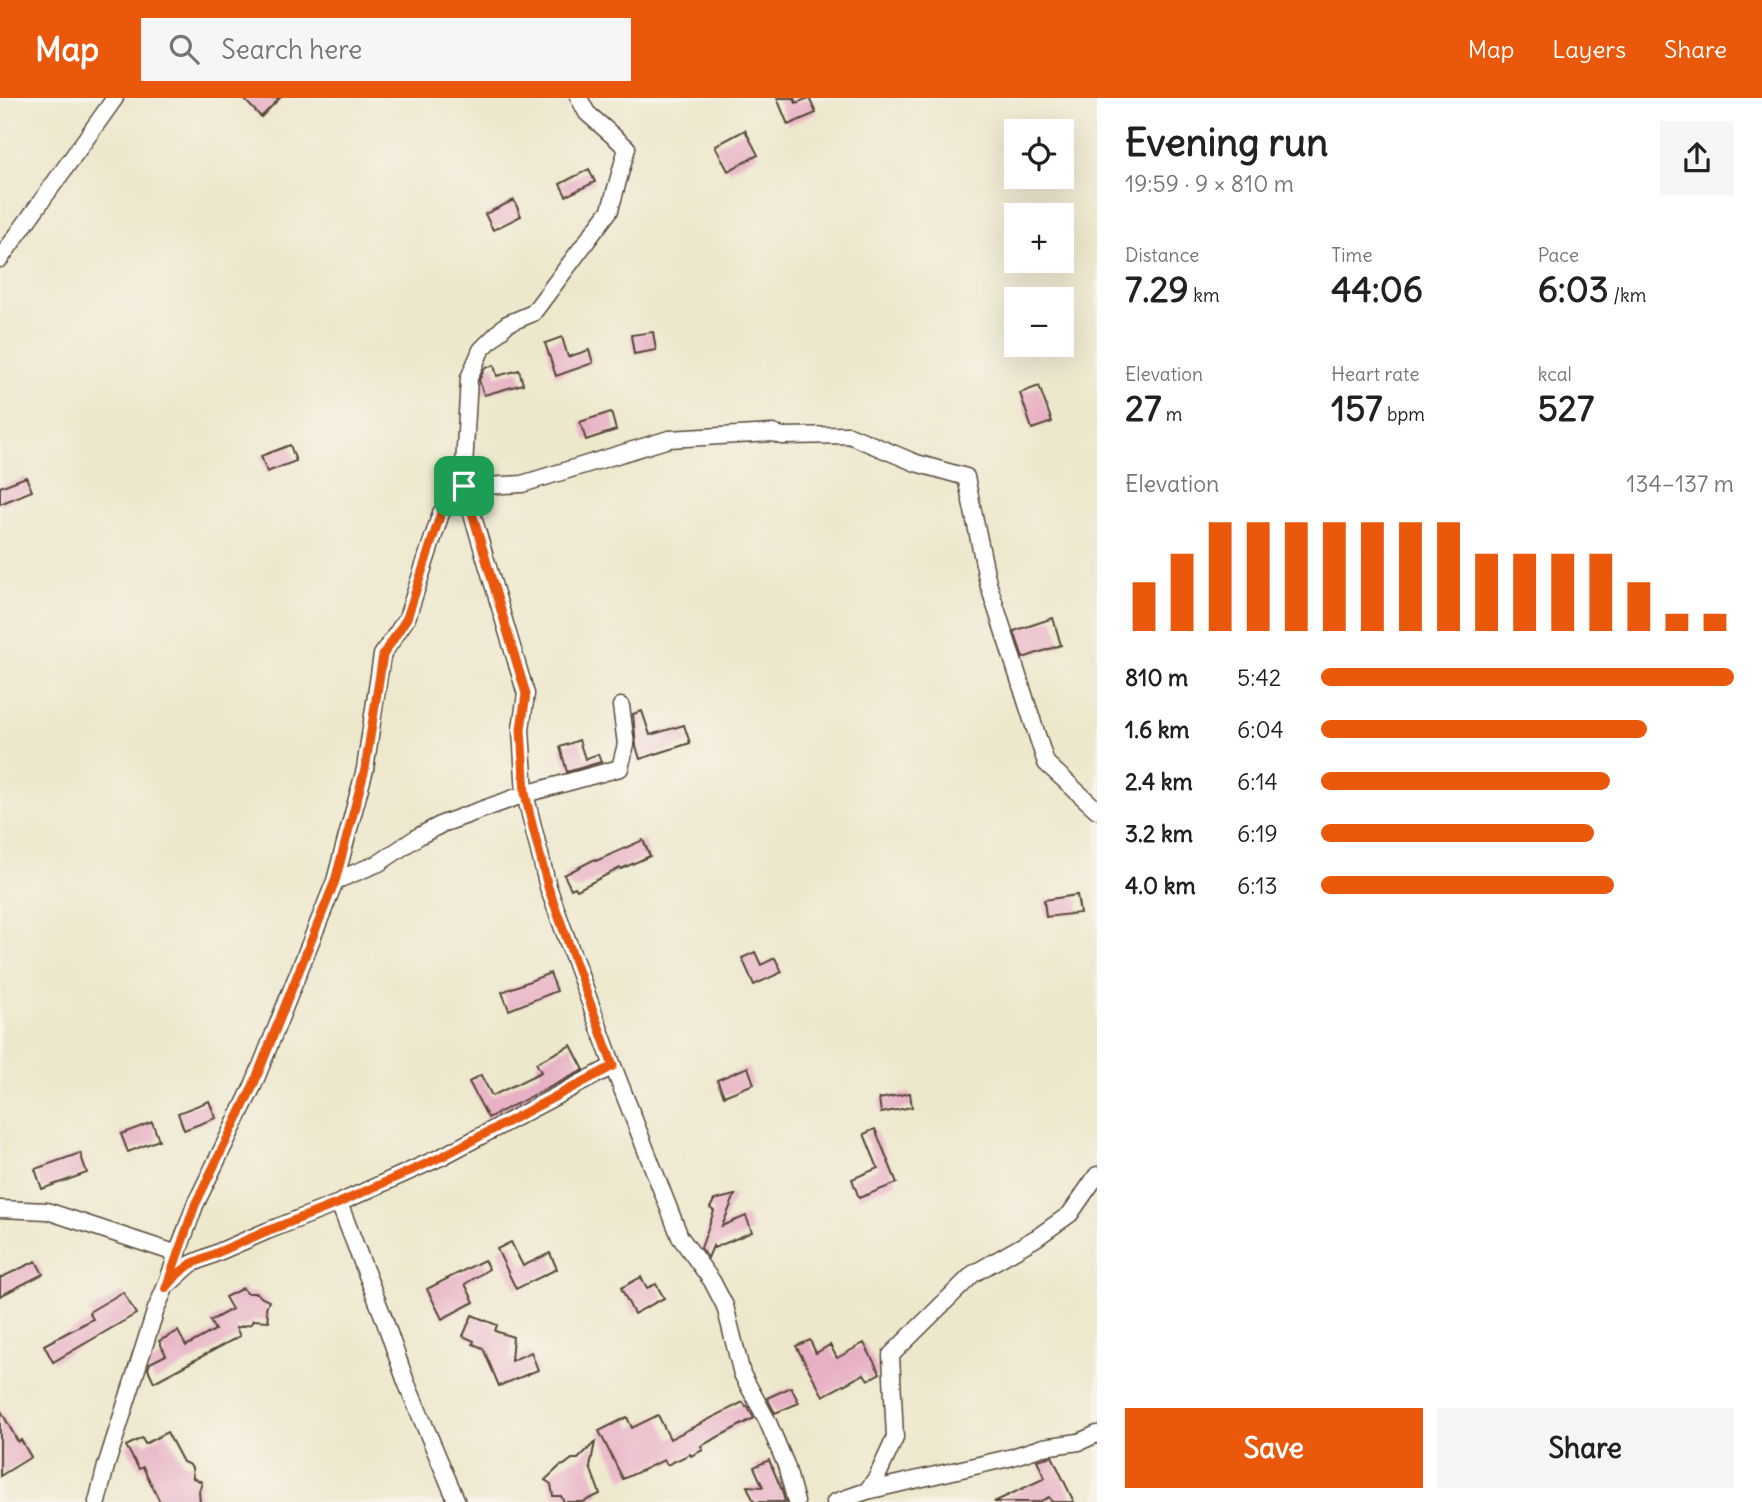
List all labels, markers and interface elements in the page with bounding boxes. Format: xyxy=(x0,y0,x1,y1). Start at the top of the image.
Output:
search box xyxy=(141,18,631,81)
text: Map xyxy=(35,28,99,70)
icon: search xyxy=(165,30,203,68)
text: Search here xyxy=(221,33,362,66)
text: Map xyxy=(1468,34,1514,64)
text: Layers xyxy=(1552,34,1626,64)
text: Share xyxy=(1664,34,1727,64)
map controls xyxy=(1004,119,1074,357)
button: locate xyxy=(1004,119,1074,189)
text: Evening run xyxy=(1125,119,1328,166)
button: share xyxy=(1660,121,1734,195)
text: 19:59 · 9 × 810 m xyxy=(1125,169,1294,198)
button: + xyxy=(1004,203,1074,273)
text: Distance xyxy=(1125,243,1199,267)
text: Time xyxy=(1331,243,1372,267)
text: Pace xyxy=(1538,243,1579,267)
text: 7.29 xyxy=(1125,267,1189,311)
text: 44:06 xyxy=(1331,267,1423,311)
text: 6:03 xyxy=(1538,267,1609,311)
text: km xyxy=(1189,283,1220,307)
text: /km xyxy=(1609,283,1646,307)
button: − xyxy=(1004,287,1074,357)
text: Elevation xyxy=(1125,362,1203,386)
text: Heart rate xyxy=(1331,362,1419,386)
text: kcal xyxy=(1538,362,1572,386)
text: 27 xyxy=(1125,386,1161,430)
text: 157 xyxy=(1331,386,1383,430)
text: 527 xyxy=(1538,386,1594,430)
text: m xyxy=(1161,402,1183,426)
text: bpm xyxy=(1383,402,1425,426)
pin xyxy=(434,456,494,516)
icon: arrive xyxy=(445,467,483,505)
text: Elevation xyxy=(1125,469,1219,498)
text: 134–137 m xyxy=(1626,469,1734,498)
text: 810 m xyxy=(1125,663,1188,692)
text: 5:42 xyxy=(1237,663,1281,692)
text: 1.6 km xyxy=(1125,715,1190,744)
text: 6:04 xyxy=(1237,715,1284,744)
text: 2.4 km xyxy=(1125,767,1193,796)
text: 6:14 xyxy=(1237,767,1278,796)
text: 3.2 km xyxy=(1125,819,1193,848)
text: 6:19 xyxy=(1237,819,1278,848)
text: 4.0 km xyxy=(1125,871,1196,900)
text: 6:13 xyxy=(1237,871,1278,900)
button: Save xyxy=(1125,1408,1423,1488)
button: Share xyxy=(1437,1408,1734,1488)

